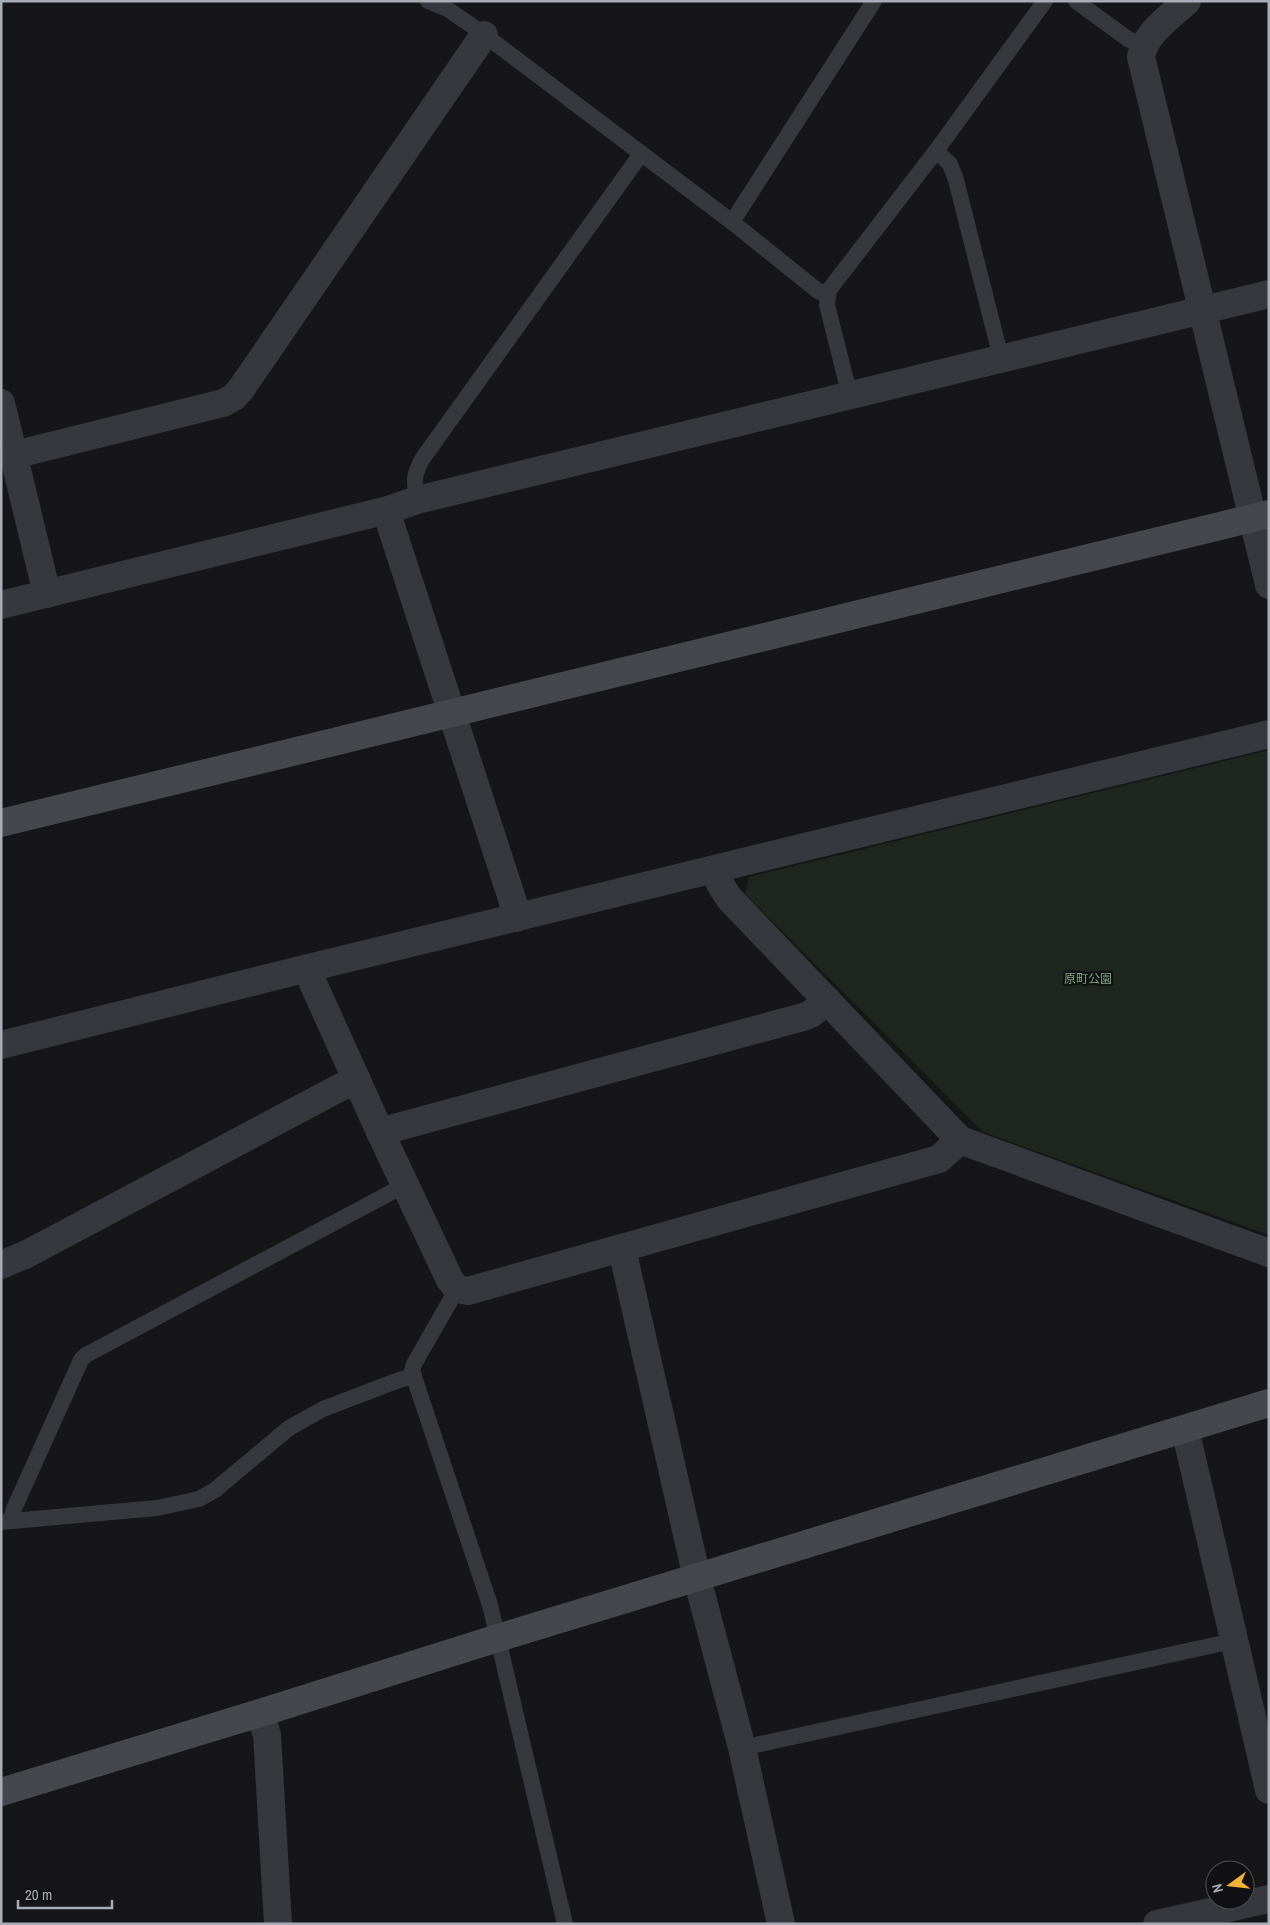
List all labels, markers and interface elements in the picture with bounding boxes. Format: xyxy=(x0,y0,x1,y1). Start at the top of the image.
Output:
park label: 原町公園 xyxy=(1064,971,1112,987)
north arrow xyxy=(1205,1860,1255,1910)
scale bar xyxy=(18,1878,111,1910)
text: N xyxy=(1208,1882,1227,1895)
text: 20 m xyxy=(25,1884,52,1905)

